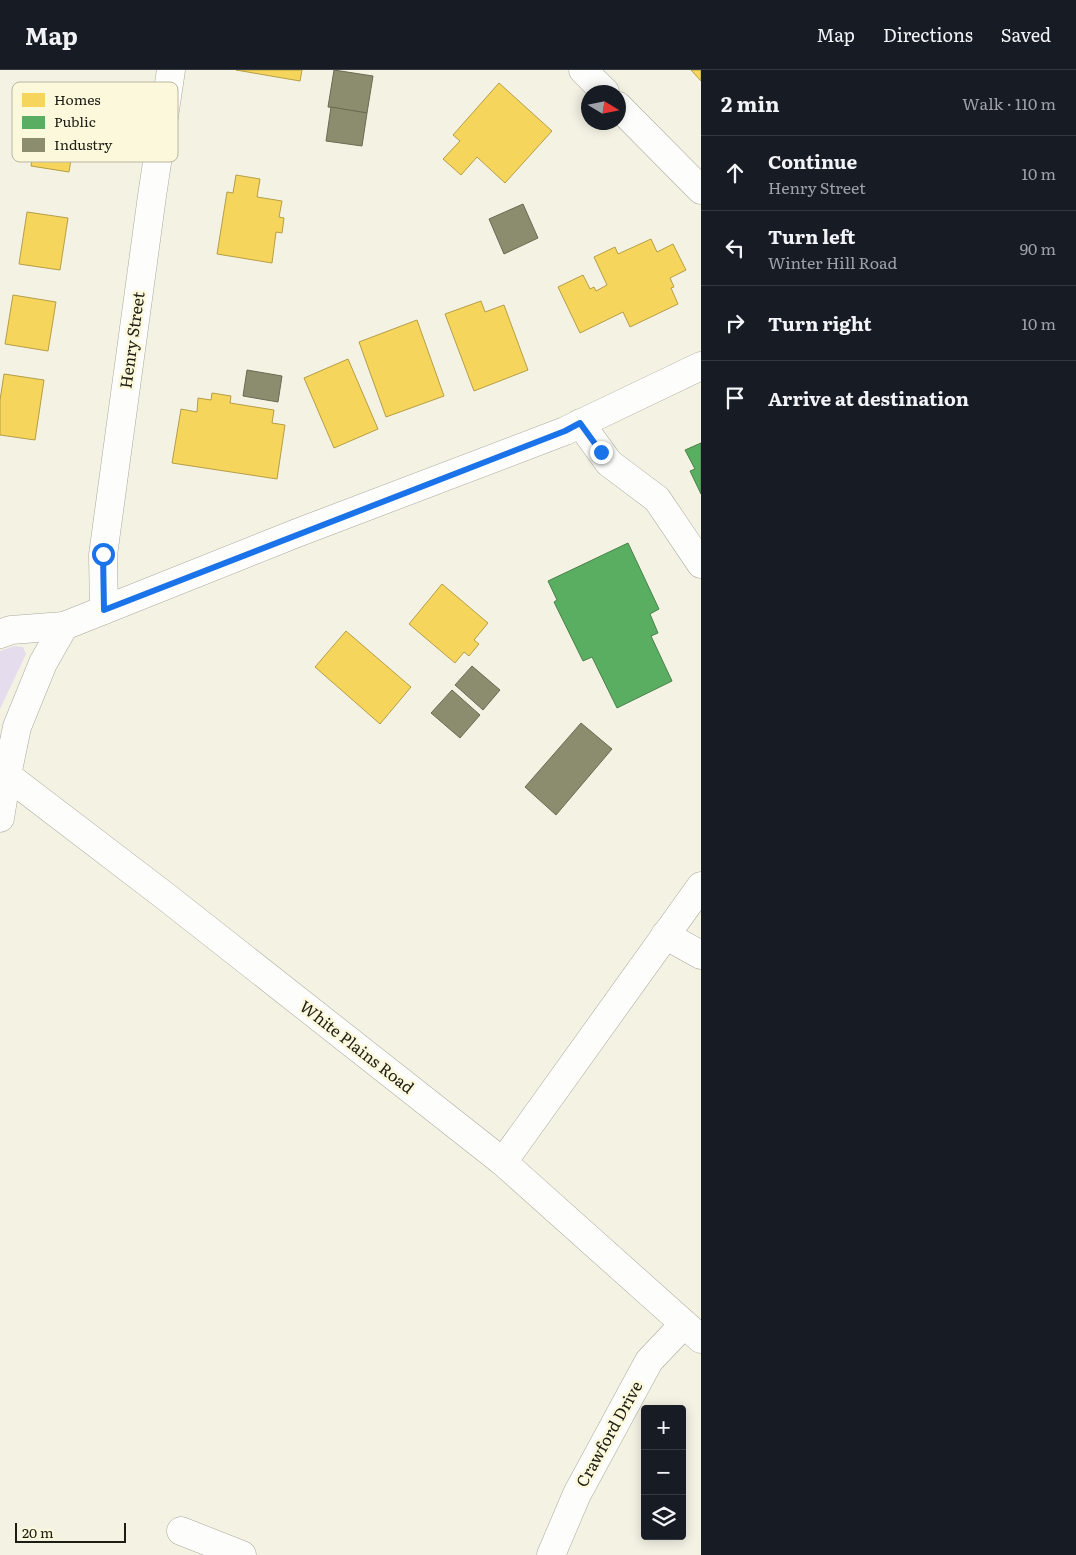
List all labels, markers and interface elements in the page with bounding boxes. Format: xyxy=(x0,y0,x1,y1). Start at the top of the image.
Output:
text: Map xyxy=(25,17,78,52)
text: Map xyxy=(817,21,855,48)
text: Directions xyxy=(883,21,973,48)
text: Saved xyxy=(1001,21,1051,48)
legend xyxy=(12,82,178,162)
north arrow xyxy=(581,85,626,130)
text: 2 min xyxy=(721,87,780,118)
text: Homes xyxy=(54,89,101,109)
text: Walk · 110 m xyxy=(962,91,1056,115)
text: Public xyxy=(54,111,96,131)
text: Industry xyxy=(54,134,113,154)
text: Continue xyxy=(768,147,857,175)
icon: ahead xyxy=(721,159,749,187)
text: 10 m xyxy=(1022,161,1056,185)
text: Henry Street xyxy=(768,175,866,199)
text: Turn left xyxy=(768,222,855,250)
icon: left xyxy=(721,234,749,262)
text: 90 m xyxy=(1020,236,1056,260)
text: Winter Hill Road xyxy=(768,250,897,274)
street label: Henry Street xyxy=(112,289,150,390)
icon: right xyxy=(721,309,749,337)
text: Turn right xyxy=(768,309,872,337)
text: 10 m xyxy=(1022,311,1056,335)
icon: arrive xyxy=(721,384,749,412)
text: Arrive at destination xyxy=(768,384,969,412)
route end xyxy=(590,441,613,464)
route start xyxy=(92,543,115,566)
street label: White Plains Road xyxy=(295,994,420,1099)
street label: Crawford Drive xyxy=(569,1376,647,1491)
map controls xyxy=(641,1405,686,1540)
button: + xyxy=(641,1405,686,1450)
button: − xyxy=(641,1450,686,1495)
button: layers xyxy=(641,1495,686,1540)
scale bar xyxy=(15,1520,126,1543)
text: 20 m xyxy=(22,1522,54,1542)

